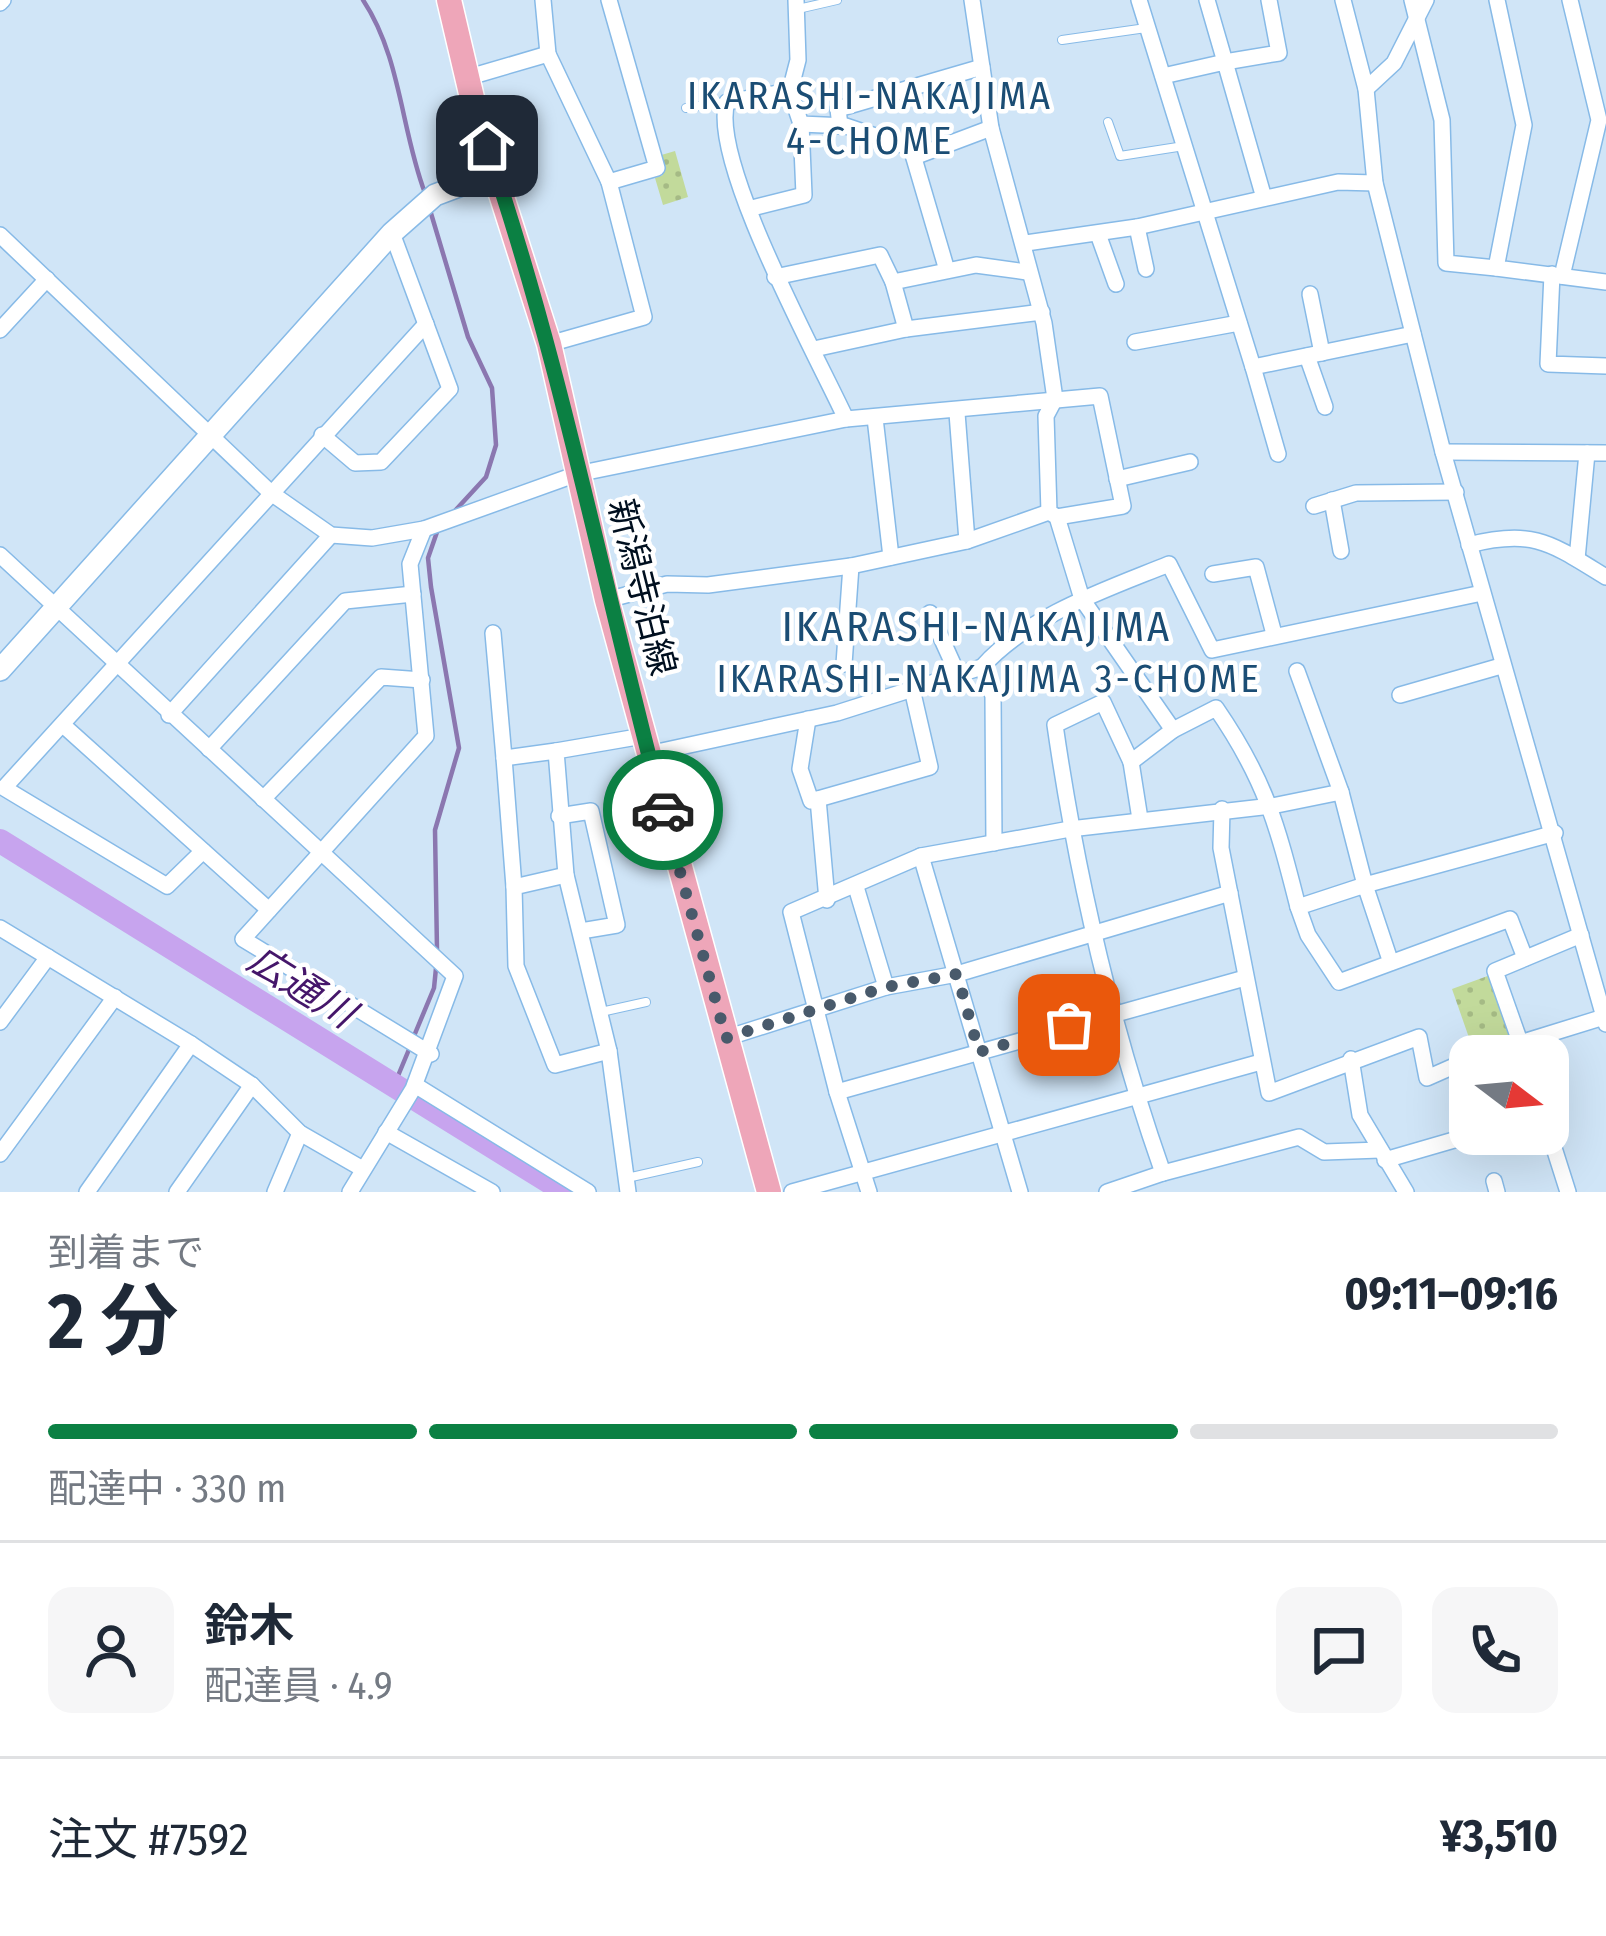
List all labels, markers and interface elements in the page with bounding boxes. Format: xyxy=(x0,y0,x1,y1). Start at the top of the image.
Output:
district label: IKARASHI-NAKAJIMA 4-CHOME xyxy=(687,73,1053,164)
pin xyxy=(436,95,538,197)
icon: home xyxy=(454,113,520,179)
street label: 新潟寺泊線 xyxy=(599,495,685,680)
district label: IKARASHI-NAKAJIMA xyxy=(782,602,1172,652)
district label: IKARASHI-NAKAJIMA 3-CHOME xyxy=(717,656,1262,702)
courier xyxy=(603,750,723,870)
icon: car xyxy=(630,777,696,843)
water label: 広通川 xyxy=(240,936,367,1039)
pin xyxy=(1018,974,1120,1076)
icon: bag xyxy=(1036,992,1102,1058)
north arrow xyxy=(1449,1035,1569,1155)
map controls xyxy=(1449,1035,1569,1155)
text: 到着まで xyxy=(48,1230,204,1276)
text: 09:11–09:16 xyxy=(1344,1267,1558,1321)
text: 2 分 xyxy=(48,1275,178,1369)
text: 配達中 · 330 m xyxy=(48,1466,286,1512)
button: person xyxy=(48,1587,174,1713)
button: chat xyxy=(1276,1587,1402,1713)
button: phone xyxy=(1432,1587,1558,1713)
text: 鈴木 xyxy=(204,1599,294,1653)
text: 配達員 · 4.9 xyxy=(204,1663,393,1709)
text: ¥3,510 xyxy=(1440,1809,1558,1863)
text: 注文 #7592 xyxy=(48,1813,249,1867)

